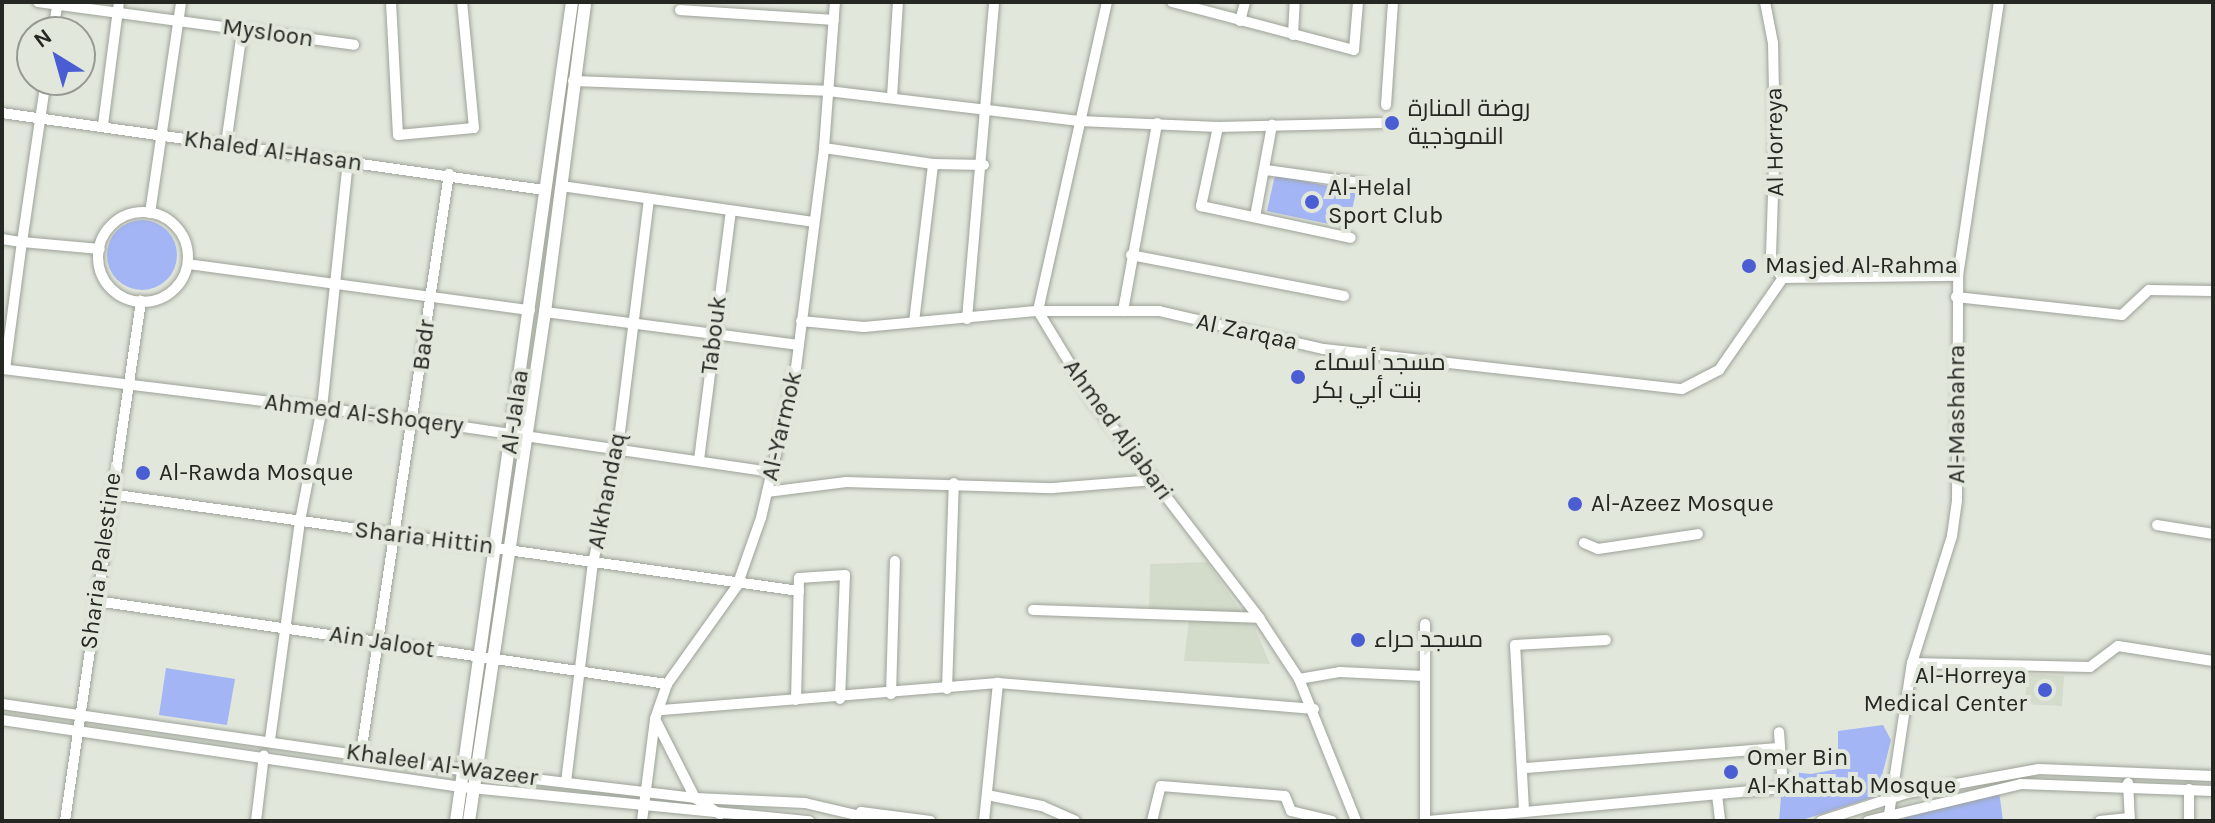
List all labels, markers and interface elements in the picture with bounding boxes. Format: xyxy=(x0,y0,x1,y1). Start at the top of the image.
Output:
street label: Mysloon xyxy=(221,12,315,54)
north arrow xyxy=(16,16,96,96)
text: N xyxy=(29,23,57,54)
street label: Al Horreya xyxy=(1760,87,1790,197)
place label: روضة المنارة النموذجية xyxy=(1408,95,1530,151)
marker: روضة المنارة النموذجية xyxy=(1383,114,1401,132)
street label: Khaled Al-Hasan xyxy=(182,124,364,178)
place label: Al-Helal Sport Club xyxy=(1328,174,1443,230)
marker: Al-Helal Sport Club xyxy=(1303,193,1321,211)
place label: Masjed Al-Rahma xyxy=(1765,252,1958,280)
marker: Masjed Al-Rahma xyxy=(1740,257,1758,275)
street label: Tabouk xyxy=(695,294,733,376)
street label: Al Zarqaa xyxy=(1194,307,1300,357)
street label: Badr xyxy=(407,318,441,372)
street label: Al-Mashahra xyxy=(1943,344,1971,484)
place label: مسجد أسماء بنت أبي بكر xyxy=(1314,349,1446,405)
street label: Ahmed Aljabari xyxy=(1057,354,1179,506)
street label: Al-Jalaa xyxy=(495,368,535,456)
street label: Al-Yarmok xyxy=(755,368,809,484)
marker: مسجد أسماء بنت أبي بكر xyxy=(1289,368,1307,386)
street label: Ahmed Al-Shoqery xyxy=(263,388,465,440)
street label: Alkhandaq xyxy=(582,430,632,552)
place label: Al-Rawda Mosque xyxy=(159,459,353,487)
marker: Al-Rawda Mosque xyxy=(134,464,152,482)
street label: Sharia Palestine xyxy=(74,471,128,651)
place label: Al-Azeez Mosque xyxy=(1591,490,1774,518)
marker: Al-Azeez Mosque xyxy=(1566,495,1584,513)
street label: Sharia Hittin xyxy=(353,515,495,561)
street label: Ain Jaloot xyxy=(327,619,437,665)
place label: مسجد حراء xyxy=(1374,626,1483,654)
marker: مسجد حراء xyxy=(1349,631,1367,649)
place label: Al-Horreya Medical Center xyxy=(1863,662,2027,718)
marker: Al-Horreya Medical Center xyxy=(2034,679,2056,701)
street label: Khaleel Al-Wazeer xyxy=(344,737,540,793)
place label: Omer Bin Al-Khattab Mosque xyxy=(1747,744,1956,800)
marker: Omer Bin Al-Khattab Mosque xyxy=(1722,763,1740,781)

